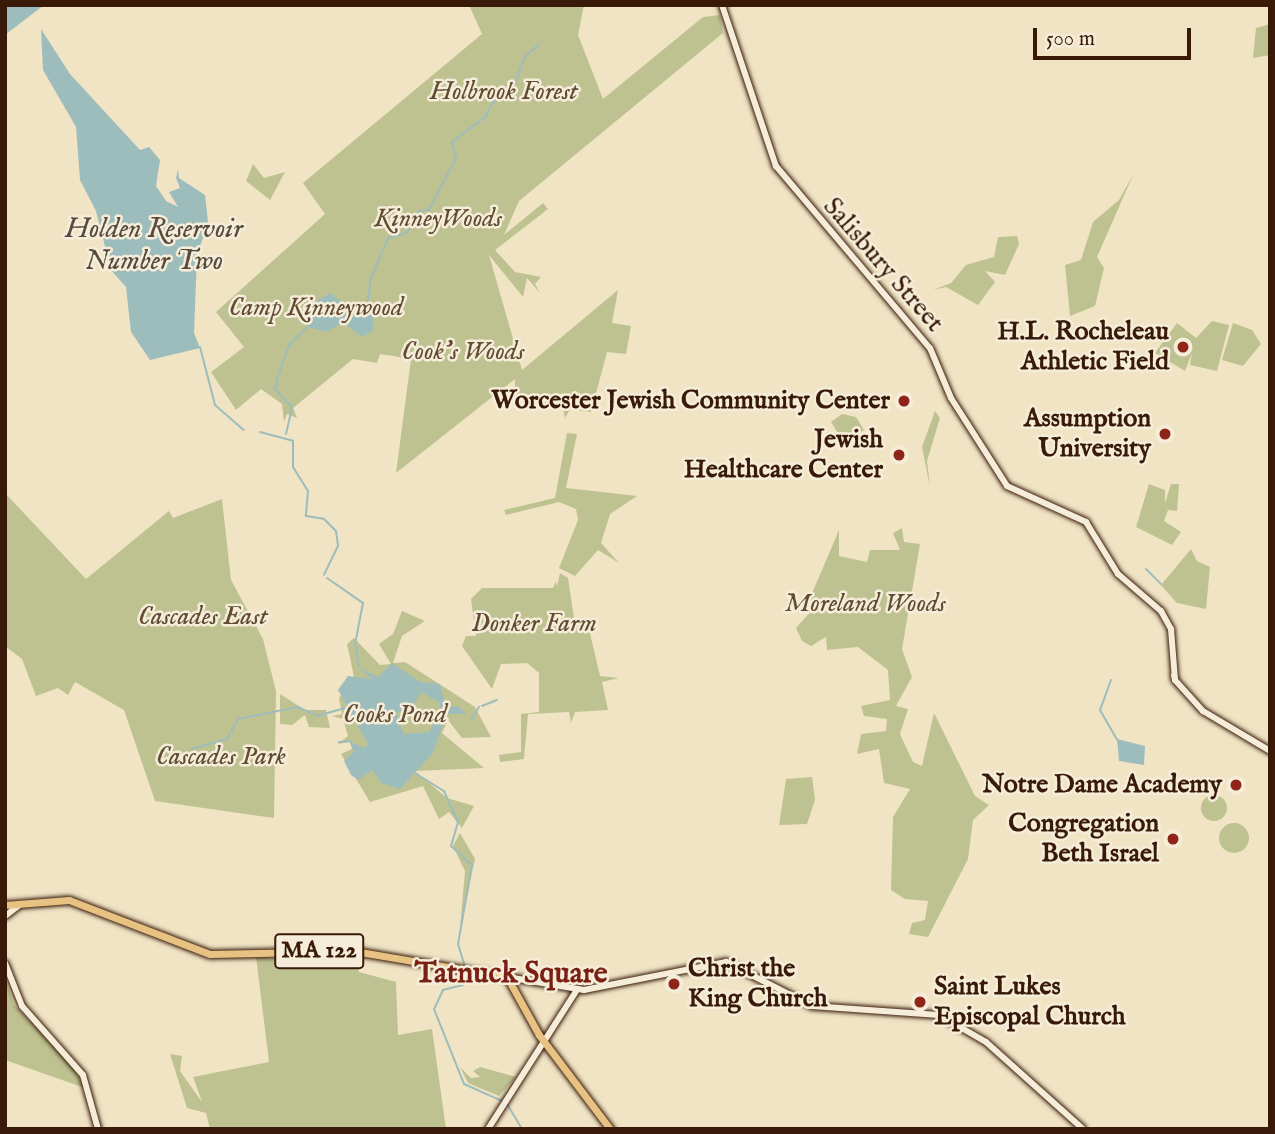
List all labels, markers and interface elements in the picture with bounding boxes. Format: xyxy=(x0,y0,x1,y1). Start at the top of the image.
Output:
scale bar xyxy=(1037,14,1194,58)
text: 500 m xyxy=(1046,26,1095,53)
park label: Holbrook Forest xyxy=(430,76,578,108)
street label: Salisbury Street xyxy=(816,192,950,338)
park label: KinneyWoods xyxy=(374,203,502,235)
water label: Holden Reservoir Number Two xyxy=(65,213,243,279)
park label: Camp Kinneywood xyxy=(229,292,403,324)
place label: H.L. Rocheleau Athletic Field xyxy=(997,316,1169,378)
park label: Cook's Woods xyxy=(402,336,524,368)
marker: H.L. Rocheleau Athletic Field xyxy=(1175,339,1191,355)
place label: Worcester Jewish Community Center xyxy=(491,385,890,417)
marker: Worcester Jewish Community Center xyxy=(896,393,912,409)
place label: Assumption University xyxy=(1024,403,1151,464)
place label: Jewish Healthcare Center xyxy=(684,424,883,486)
marker: Assumption University xyxy=(1157,426,1173,442)
marker: Jewish Healthcare Center xyxy=(889,445,909,465)
park label: Moreland Woods xyxy=(784,588,946,620)
park label: Cascades East xyxy=(138,601,268,633)
park label: Donker Farm xyxy=(471,608,597,640)
park label: Cooks Pond xyxy=(343,699,447,731)
park label: Cascades Park xyxy=(156,741,286,773)
place label: Notre Dame Academy xyxy=(982,769,1222,801)
marker: Notre Dame Academy xyxy=(1228,777,1244,793)
place label: Congregation Beth Israel xyxy=(1008,808,1159,870)
marker: Congregation Beth Israel xyxy=(1165,831,1181,847)
road number: MA 122 xyxy=(274,931,364,972)
place label: Christ the King Church xyxy=(688,953,828,1014)
district label: Tatnuck Square xyxy=(414,956,608,992)
place label: Saint Lukes Episcopal Church xyxy=(934,971,1126,1032)
marker: Christ the King Church xyxy=(666,976,682,992)
marker: Saint Lukes Episcopal Church xyxy=(912,994,928,1010)

